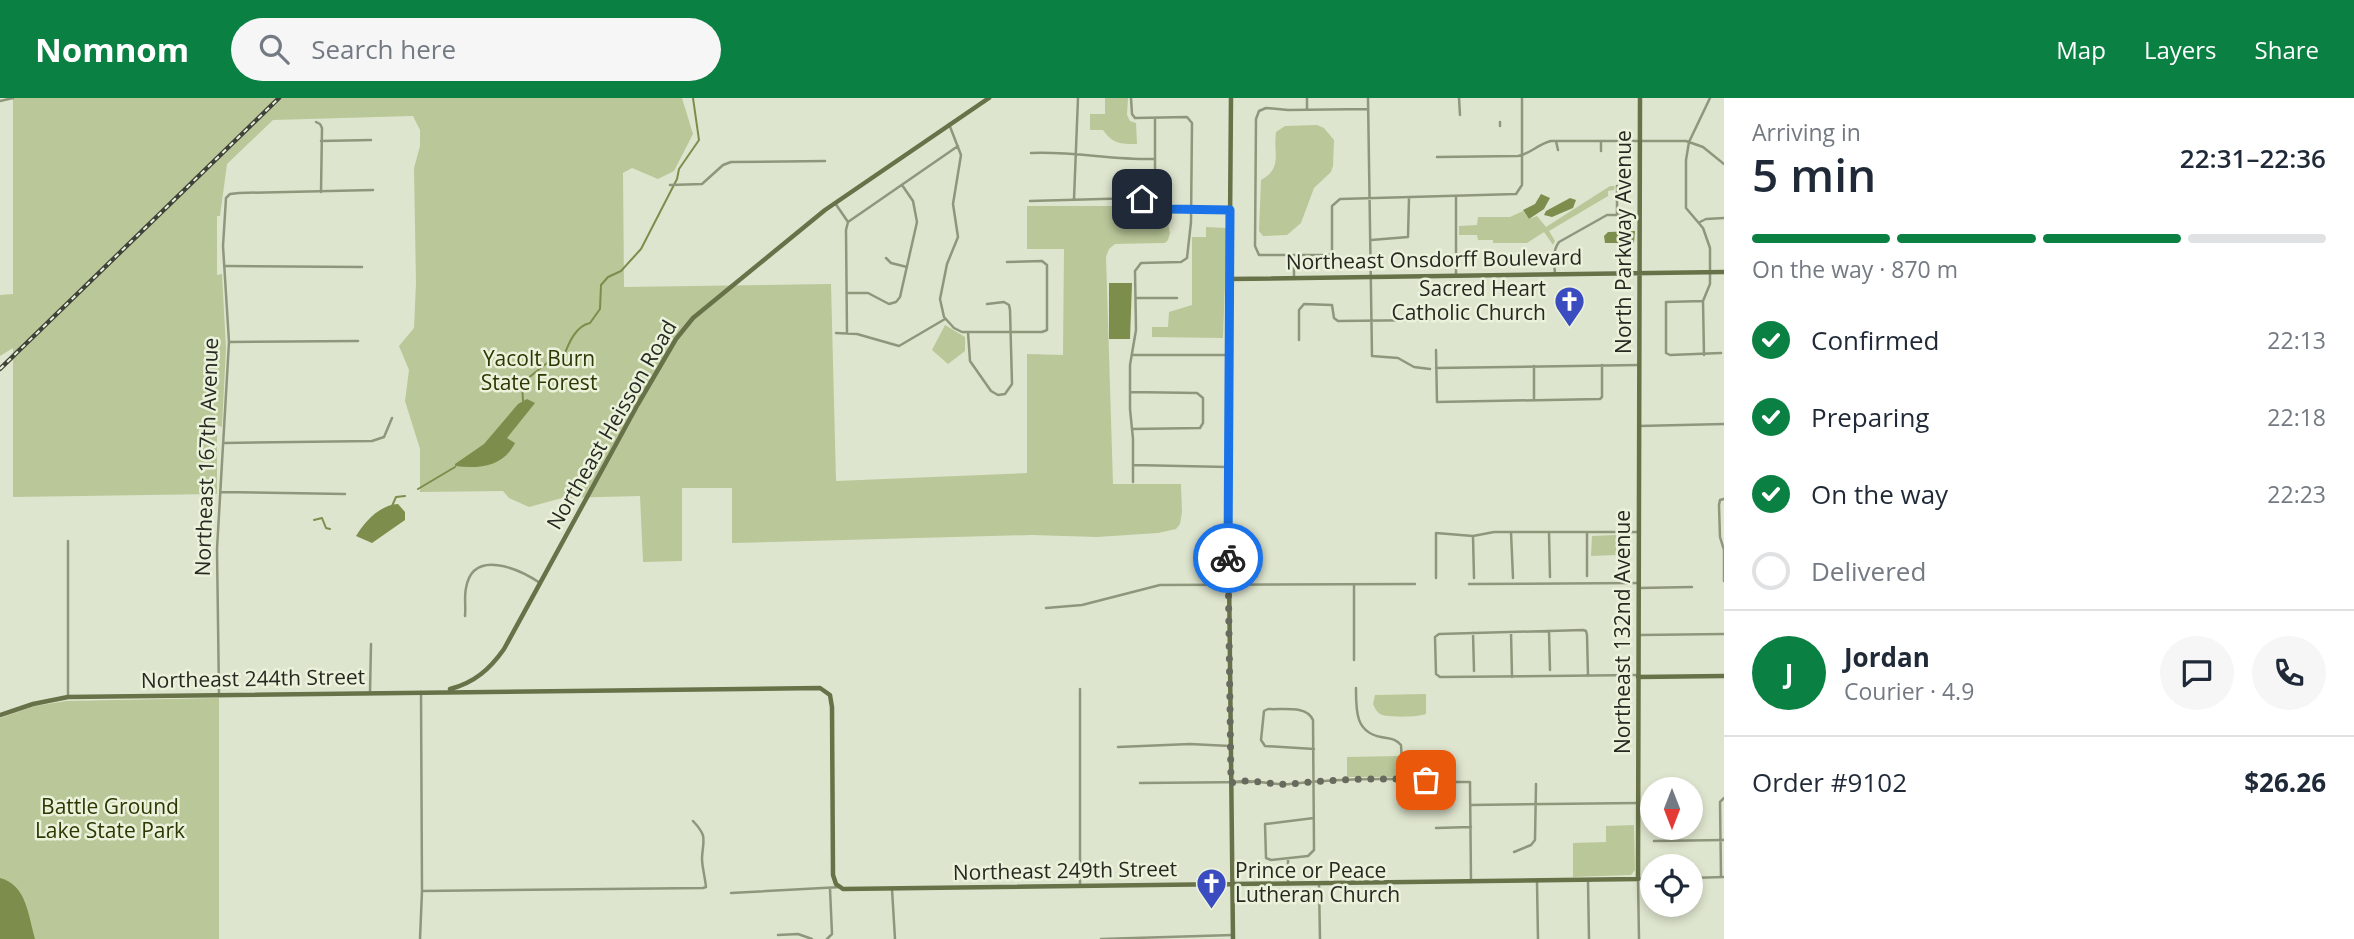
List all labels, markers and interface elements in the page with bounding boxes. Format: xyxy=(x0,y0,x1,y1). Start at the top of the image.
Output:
search box xyxy=(231,18,721,81)
text: Nomnom xyxy=(35,27,189,72)
icon: search xyxy=(255,30,293,68)
text: Search here xyxy=(311,31,456,67)
text: Map xyxy=(2056,33,2106,66)
text: Layers xyxy=(2144,33,2217,66)
text: Share xyxy=(2255,33,2319,66)
text: Arriving in xyxy=(1752,116,1861,148)
street label: North Parkway Avenue xyxy=(1609,130,1637,354)
text: 22:31–22:36 xyxy=(2180,140,2326,176)
text: 5 min xyxy=(1752,143,1876,205)
pin xyxy=(1112,169,1172,229)
icon: home xyxy=(1123,180,1161,218)
street label: Northeast Onsdorff Boulevard xyxy=(1286,242,1582,276)
text: On the way · 870 m xyxy=(1752,253,1958,285)
place label: Sacred Heart Catholic Church xyxy=(1391,274,1546,326)
church icon: Sacred Heart Catholic Church xyxy=(1552,284,1586,328)
street label: Northeast Heisson Road xyxy=(540,315,683,534)
icon: check xyxy=(1752,321,1790,359)
text: Confirmed xyxy=(1811,322,1939,358)
text: 22:13 xyxy=(2267,324,2326,356)
street label: Northeast 167th Avenue xyxy=(188,337,224,577)
park label: Yacolt Burn State Forest xyxy=(481,344,597,396)
icon: check xyxy=(1752,398,1790,436)
text: Preparing xyxy=(1811,399,1929,435)
text: 22:18 xyxy=(2267,401,2326,433)
icon: check xyxy=(1752,475,1790,513)
text: On the way xyxy=(1811,476,1948,512)
text: 22:23 xyxy=(2267,478,2326,510)
street label: Northeast 132nd Avenue xyxy=(1608,510,1636,754)
courier xyxy=(1193,523,1263,593)
icon: bike xyxy=(1209,539,1247,577)
text: Delivered xyxy=(1811,553,1926,589)
button: chat xyxy=(2160,636,2234,710)
button: phone xyxy=(2252,636,2326,710)
text: Jordan xyxy=(1844,639,1930,675)
text: J xyxy=(1785,655,1793,691)
street label: Northeast 244th Street xyxy=(141,662,365,694)
text: Courier · 4.9 xyxy=(1844,675,1974,707)
pin xyxy=(1396,750,1456,810)
icon: bag xyxy=(1407,761,1445,799)
text: Order #9102 xyxy=(1752,764,1907,800)
text: $26.26 xyxy=(2244,764,2326,800)
north arrow xyxy=(1640,777,1703,840)
map controls xyxy=(1640,777,1703,917)
park label: Battle Ground Lake State Park xyxy=(35,792,185,844)
street label: Northeast 249th Street xyxy=(953,854,1177,886)
button: locate xyxy=(1640,854,1703,917)
place label: Prince or Peace Lutheran Church xyxy=(1235,856,1400,908)
church icon: Prince or Peace Lutheran Church xyxy=(1195,866,1229,910)

